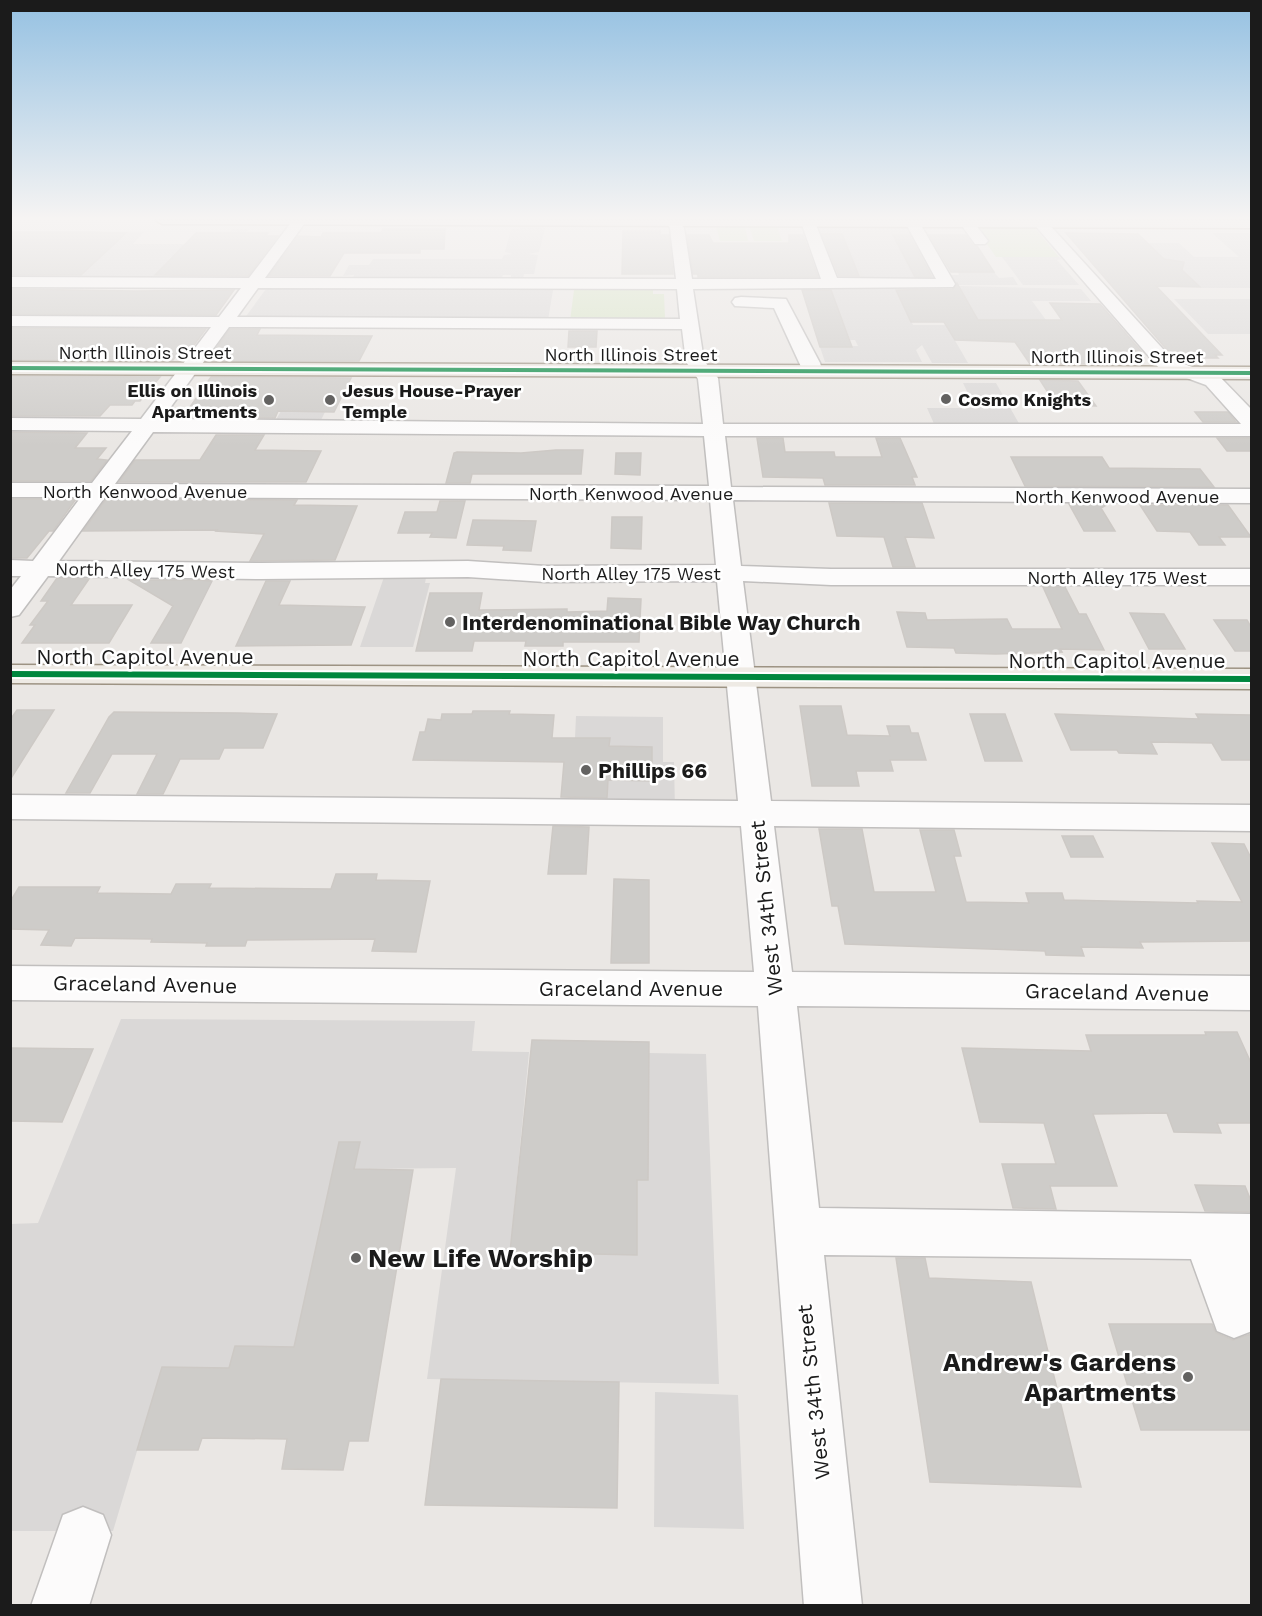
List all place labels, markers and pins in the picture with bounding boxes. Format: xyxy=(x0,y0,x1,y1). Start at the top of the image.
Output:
place label: Ellis on Illinois Apartments xyxy=(127,380,257,422)
place label: Jesus House-Prayer Temple xyxy=(342,380,522,422)
place label: Cosmo Knights xyxy=(958,389,1091,410)
marker: Cosmo Knights xyxy=(939,392,953,406)
marker: Ellis on Illinois Apartments xyxy=(262,393,276,407)
marker: Jesus House-Prayer Temple xyxy=(323,393,337,407)
place label: Interdenominational Bible Way Church xyxy=(462,610,860,635)
marker: Interdenominational Bible Way Church xyxy=(443,615,457,629)
place label: Phillips 66 xyxy=(598,758,707,783)
marker: Phillips 66 xyxy=(579,763,593,777)
place label: New Life Worship xyxy=(368,1243,593,1273)
marker: New Life Worship xyxy=(349,1251,363,1265)
place label: Andrew's Gardens Apartments xyxy=(943,1347,1176,1407)
marker: Andrew's Gardens Apartments xyxy=(1181,1370,1195,1384)

